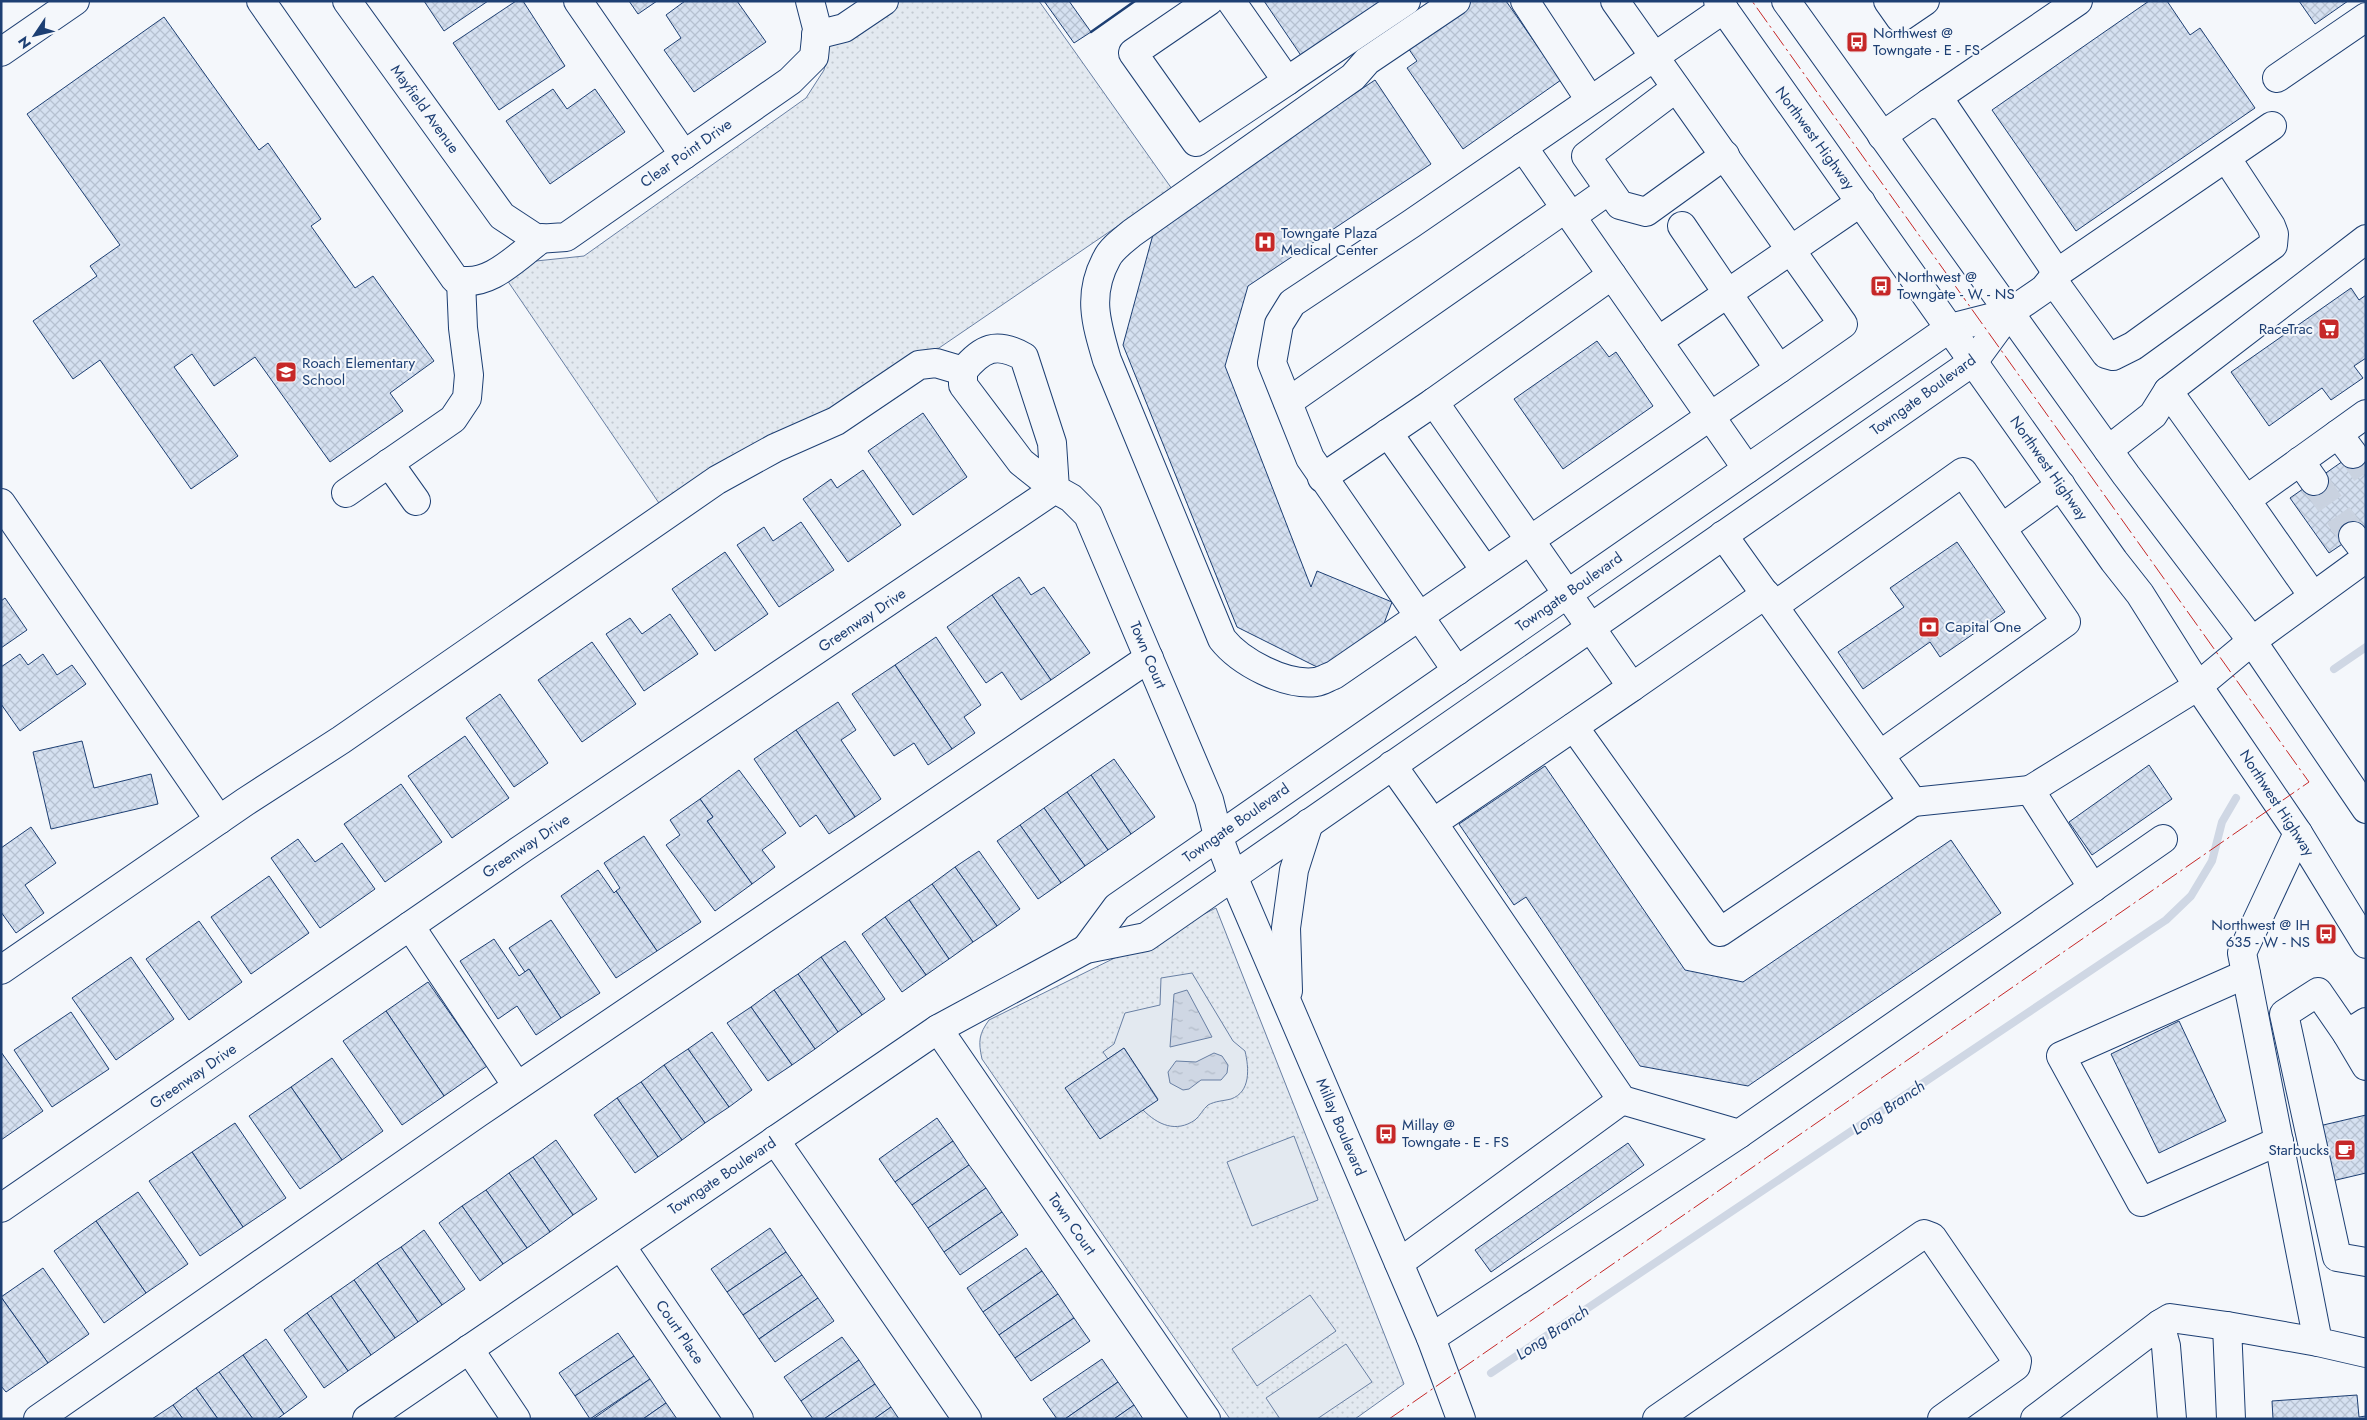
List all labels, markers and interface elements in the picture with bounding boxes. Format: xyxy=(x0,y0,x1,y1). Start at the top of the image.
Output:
north arrow xyxy=(10,10,60,60)
place label: Northwest @ Towngate - E - FS xyxy=(1873,22,1980,61)
bus stop icon: Northwest @ Towngate - E - FS xyxy=(1845,30,1869,54)
text: N xyxy=(13,32,36,53)
street label: Mayfield Avenue xyxy=(385,60,465,158)
street label: Northwest Highway xyxy=(1770,82,1860,195)
street label: Clear Point Drive xyxy=(636,113,737,193)
place label: Towngate Plaza Medical Center xyxy=(1281,222,1379,261)
hospital icon: Towngate Plaza Medical Center xyxy=(1253,230,1277,254)
place label: Northwest @ Towngate - W - NS xyxy=(1897,266,2015,305)
bus stop icon: Northwest @ Towngate - W - NS xyxy=(1869,274,1893,298)
supermarket icon: RaceTrac xyxy=(2317,317,2341,341)
place label: RaceTrac xyxy=(2259,318,2313,340)
street label: Towngate Boulevard xyxy=(1866,349,1980,441)
place label: Roach Elementary School xyxy=(302,352,415,391)
school or university icon: Roach Elementary School xyxy=(274,360,298,384)
street label: Northwest Highway xyxy=(2005,411,2094,525)
street label: Towngate Boulevard xyxy=(1511,547,1627,637)
street label: Greenway Drive xyxy=(814,582,910,658)
bank icon: Capital One xyxy=(1917,615,1941,639)
place label: Capital One xyxy=(1945,616,2021,638)
street label: Town Court xyxy=(1124,618,1172,692)
street label: Northwest Highway xyxy=(2234,745,2320,861)
street label: Towngate Boulevard xyxy=(1178,778,1294,868)
street label: Greenway Drive xyxy=(478,808,574,884)
place label: Northwest @ IH 635 - W - NS xyxy=(2211,914,2310,953)
bus stop icon: Northwest @ IH 635 - W - NS xyxy=(2314,922,2338,946)
street label: Greenway Drive xyxy=(145,1038,241,1114)
water label: Long Branch xyxy=(1847,1074,1929,1140)
street label: Millay Boulevard xyxy=(1311,1075,1371,1179)
place label: Millay @ Towngate - E - FS xyxy=(1402,1114,1509,1153)
bus stop icon: Millay @ Towngate - E - FS xyxy=(1374,1122,1398,1146)
street label: Towngate Boulevard xyxy=(664,1132,780,1220)
cafe icon: Starbucks xyxy=(2333,1138,2357,1162)
place label: Starbucks xyxy=(2269,1139,2329,1161)
street label: Town Court xyxy=(1043,1189,1102,1260)
street label: Court Place xyxy=(650,1295,710,1369)
water label: Long Branch xyxy=(1511,1299,1593,1365)

